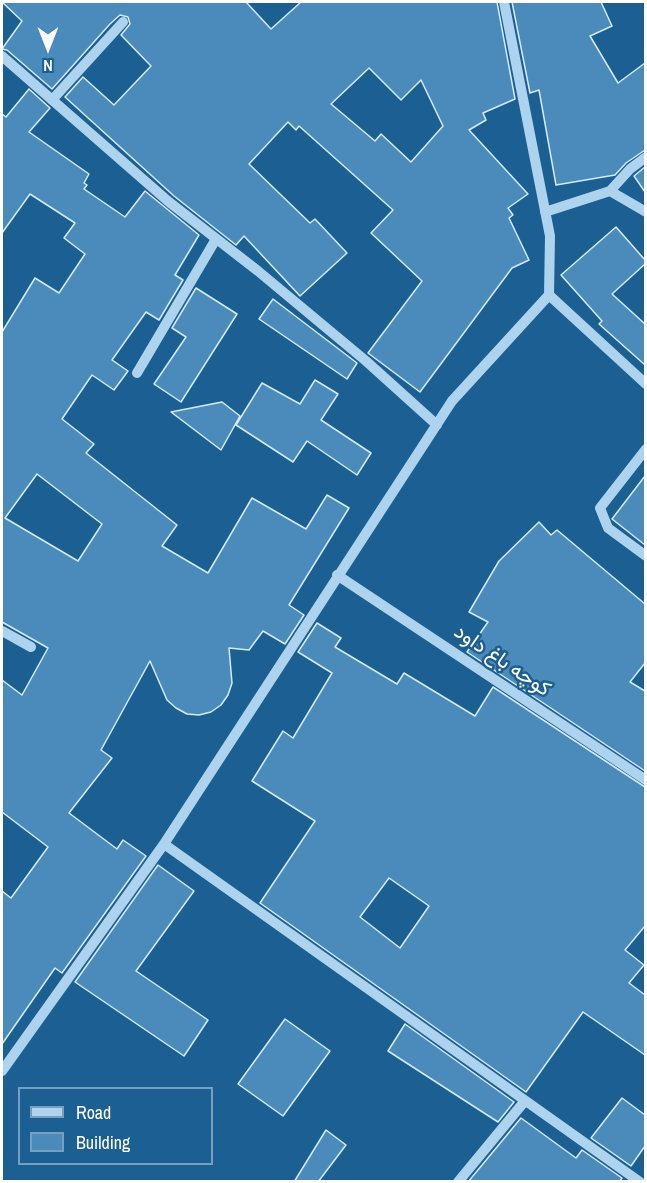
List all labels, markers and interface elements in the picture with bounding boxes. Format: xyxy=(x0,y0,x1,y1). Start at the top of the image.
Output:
north arrow xyxy=(18,18,78,78)
text: N xyxy=(43,55,53,77)
street label: کوچه باغ داود xyxy=(449,619,555,703)
legend xyxy=(18,1087,213,1165)
text: Road xyxy=(76,1100,111,1125)
text: Building xyxy=(76,1130,130,1155)

